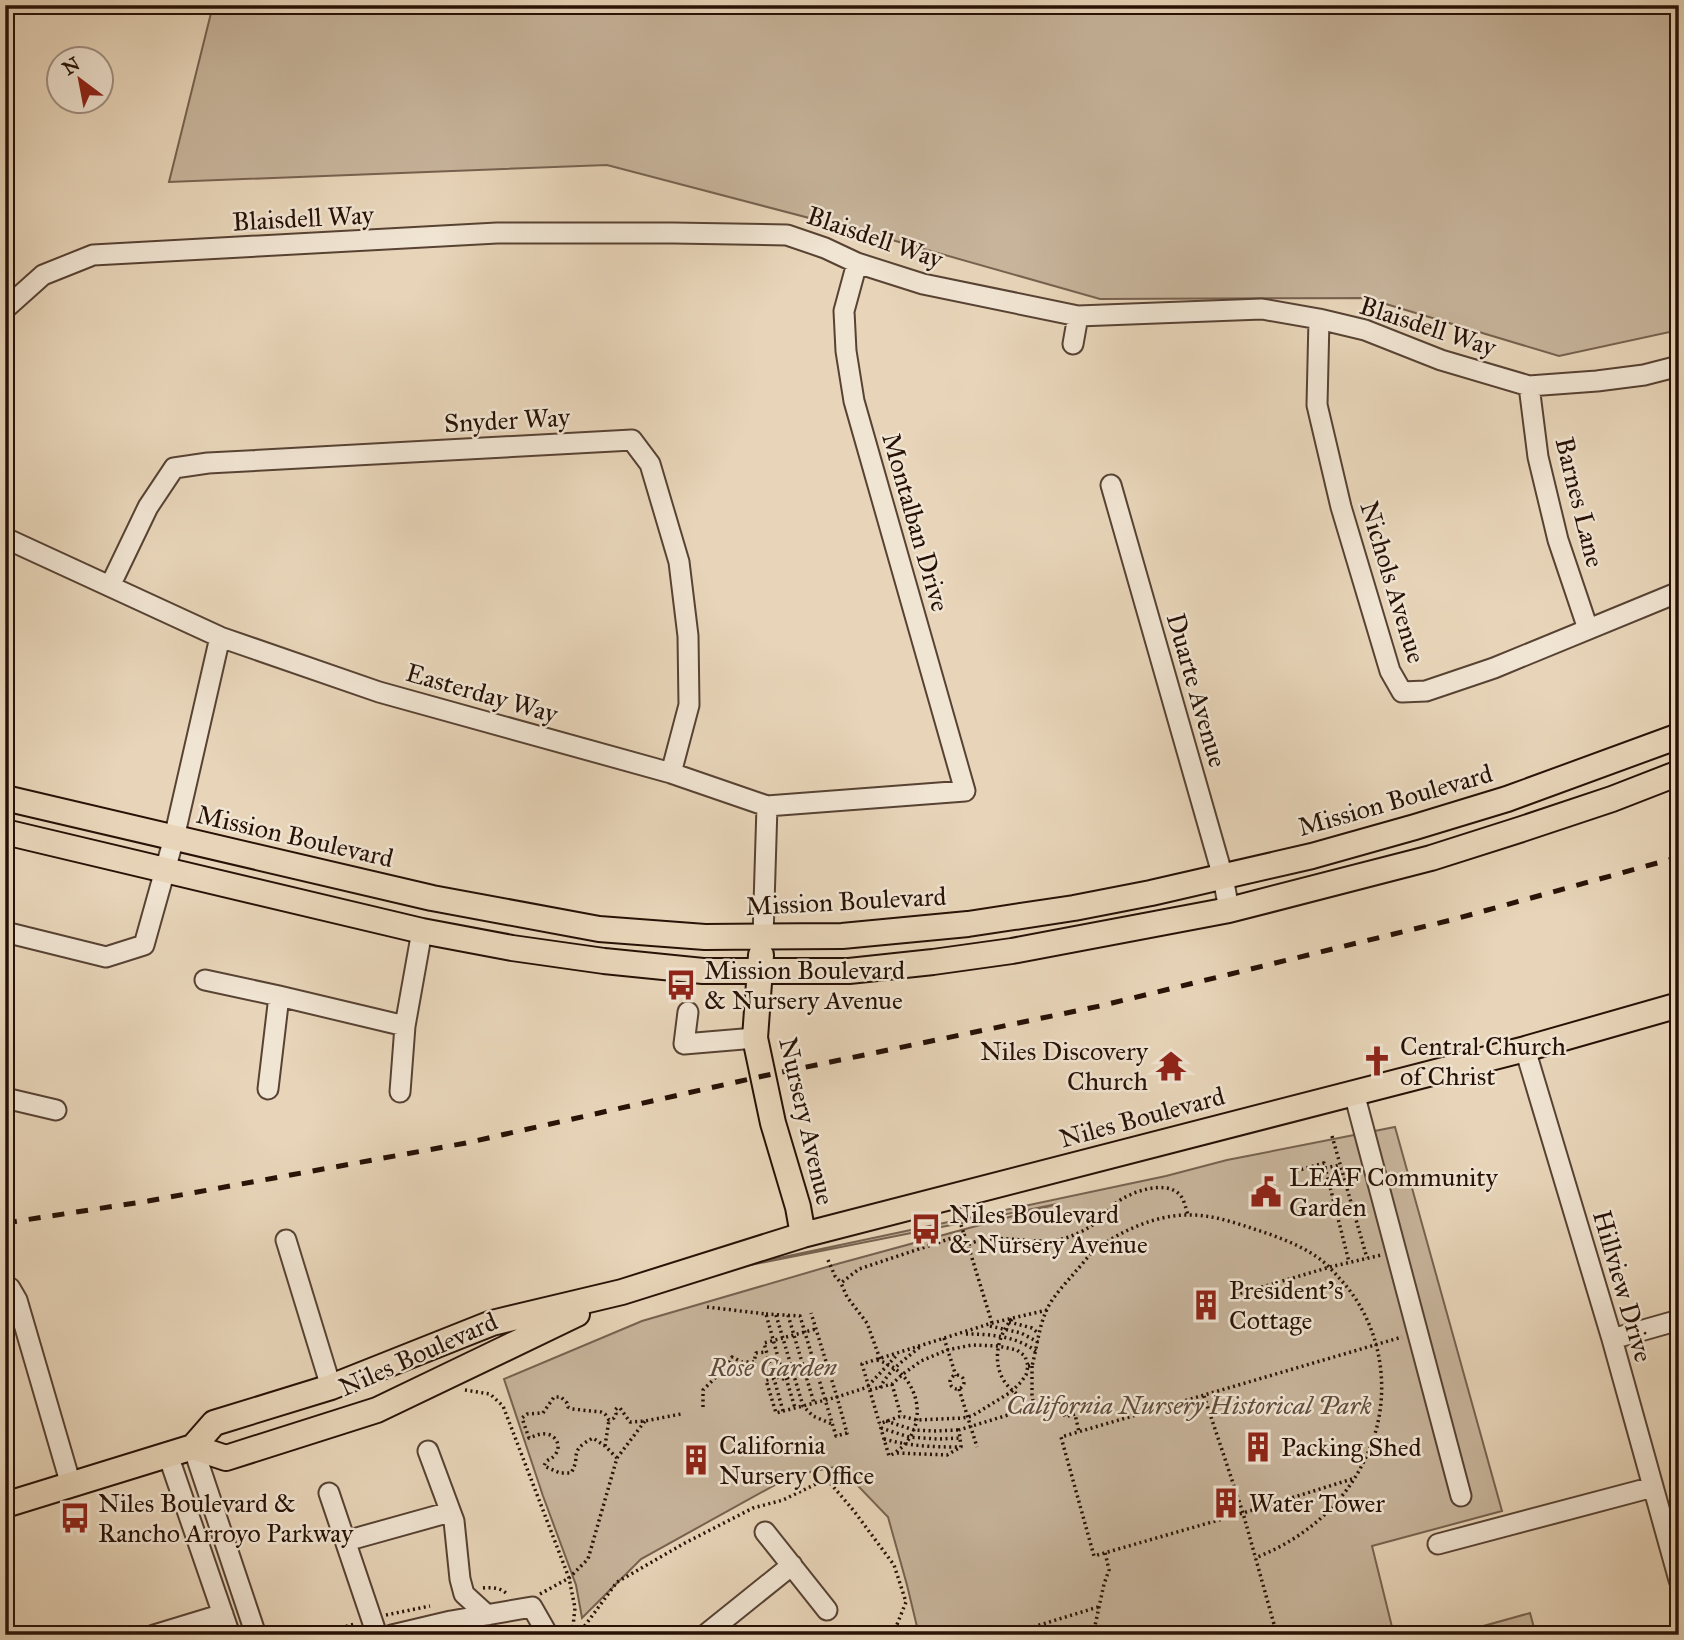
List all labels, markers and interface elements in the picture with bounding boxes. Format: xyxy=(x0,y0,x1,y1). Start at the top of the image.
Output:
north arrow xyxy=(46,46,116,116)
text: N xyxy=(58,52,84,80)
street label: Blaisdell Way xyxy=(231,198,375,238)
street label: Blaisdell Way xyxy=(803,199,948,275)
street label: Blaisdell Way xyxy=(1356,289,1501,363)
street label: Snyder Way xyxy=(443,401,572,439)
street label: Montalban Drive xyxy=(875,429,957,615)
street label: Barnes Lane xyxy=(1548,434,1612,571)
street label: Nichols Avenue xyxy=(1353,497,1433,667)
street label: Duarte Avenue xyxy=(1160,609,1234,771)
street label: Easterday Way xyxy=(402,656,562,730)
street label: Mission Boulevard xyxy=(1294,757,1496,843)
street label: Mission Boulevard xyxy=(193,798,397,874)
street label: Mission Boulevard xyxy=(745,880,947,922)
place label: Mission Boulevard & Nursery Avenue xyxy=(704,954,905,1016)
bus stop icon: Mission Boulevard & Nursery Avenue xyxy=(664,968,698,1002)
place label: Central Church of Christ xyxy=(1400,1030,1567,1092)
street label: Nursery Avenue xyxy=(772,1034,842,1208)
place label: Niles Discovery Church xyxy=(980,1035,1149,1097)
church icon: Central Church of Christ xyxy=(1360,1044,1394,1078)
temple icon: Niles Discovery Church xyxy=(1154,1049,1188,1083)
street label: Niles Boulevard xyxy=(1056,1080,1228,1154)
place label: LEAF Community Garden xyxy=(1289,1161,1499,1223)
public building icon: LEAF Community Garden xyxy=(1249,1175,1283,1209)
place label: Niles Boulevard & Nursery Avenue xyxy=(949,1198,1148,1260)
street label: Hillview Drive xyxy=(1586,1206,1660,1366)
bus stop icon: Niles Boulevard & Nursery Avenue xyxy=(909,1212,943,1246)
place label: President's Cottage xyxy=(1229,1274,1343,1336)
building icon: President's Cottage xyxy=(1189,1288,1223,1322)
street label: Niles Boulevard xyxy=(334,1305,502,1403)
park label: Rose Garden xyxy=(708,1351,837,1383)
park label: California Nursery Historical Park xyxy=(1006,1389,1372,1421)
place label: California Nursery Office xyxy=(719,1429,874,1491)
building icon: Packing Shed xyxy=(1241,1430,1275,1464)
place label: Packing Shed xyxy=(1281,1431,1422,1463)
building icon: California Nursery Office xyxy=(679,1443,713,1477)
building icon: Water Tower xyxy=(1209,1486,1243,1520)
place label: Niles Boulevard & Rancho Arroyo Parkway xyxy=(98,1487,354,1549)
place label: Water Tower xyxy=(1249,1487,1385,1519)
bus stop icon: Niles Boulevard & Rancho Arroyo Parkway xyxy=(58,1501,92,1535)

